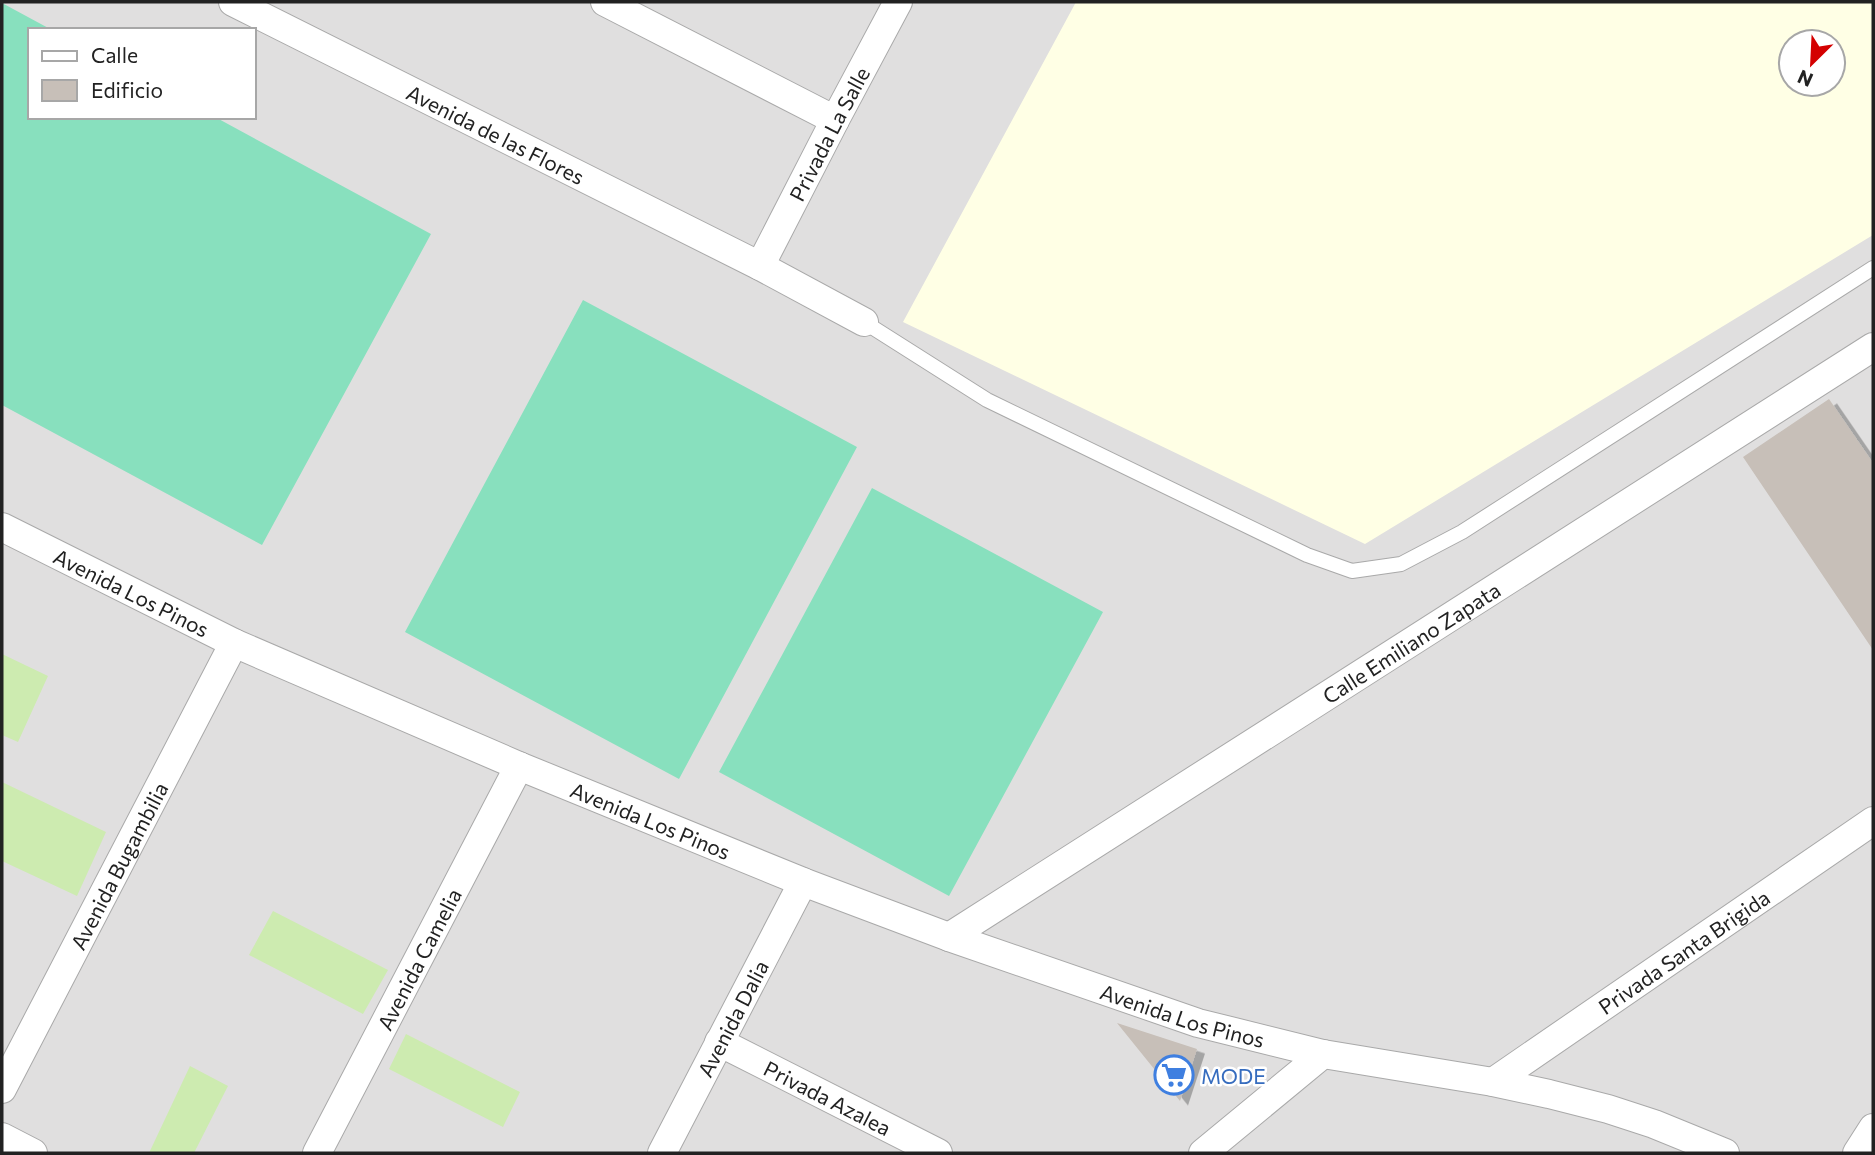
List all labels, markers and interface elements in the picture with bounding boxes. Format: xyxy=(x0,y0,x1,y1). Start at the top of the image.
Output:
legend xyxy=(28,28,256,119)
north arrow xyxy=(1777,28,1847,98)
text: Calle xyxy=(91,42,138,67)
street label: Privada La Salle xyxy=(783,62,874,205)
text: N xyxy=(1794,66,1816,92)
text: Edificio xyxy=(91,77,163,102)
street label: Avenida de las Flores xyxy=(403,79,589,189)
street label: Avenida Los Pinos xyxy=(50,543,213,641)
street label: Calle Emiliano Zapata xyxy=(1317,576,1504,708)
street label: Avenida Los Pinos xyxy=(567,776,734,864)
street label: Avenida Bugambilia xyxy=(64,778,172,953)
street label: Avenida Camelia xyxy=(371,884,466,1034)
street label: Privada Santa Brigida xyxy=(1593,884,1774,1019)
street label: Avenida Dalia xyxy=(692,956,773,1081)
street label: Avenida Los Pinos xyxy=(1097,978,1267,1052)
supermarket icon: MODE xyxy=(1153,1054,1195,1096)
street label: Privada Azalea xyxy=(760,1055,895,1140)
place label: MODE xyxy=(1201,1063,1266,1088)

